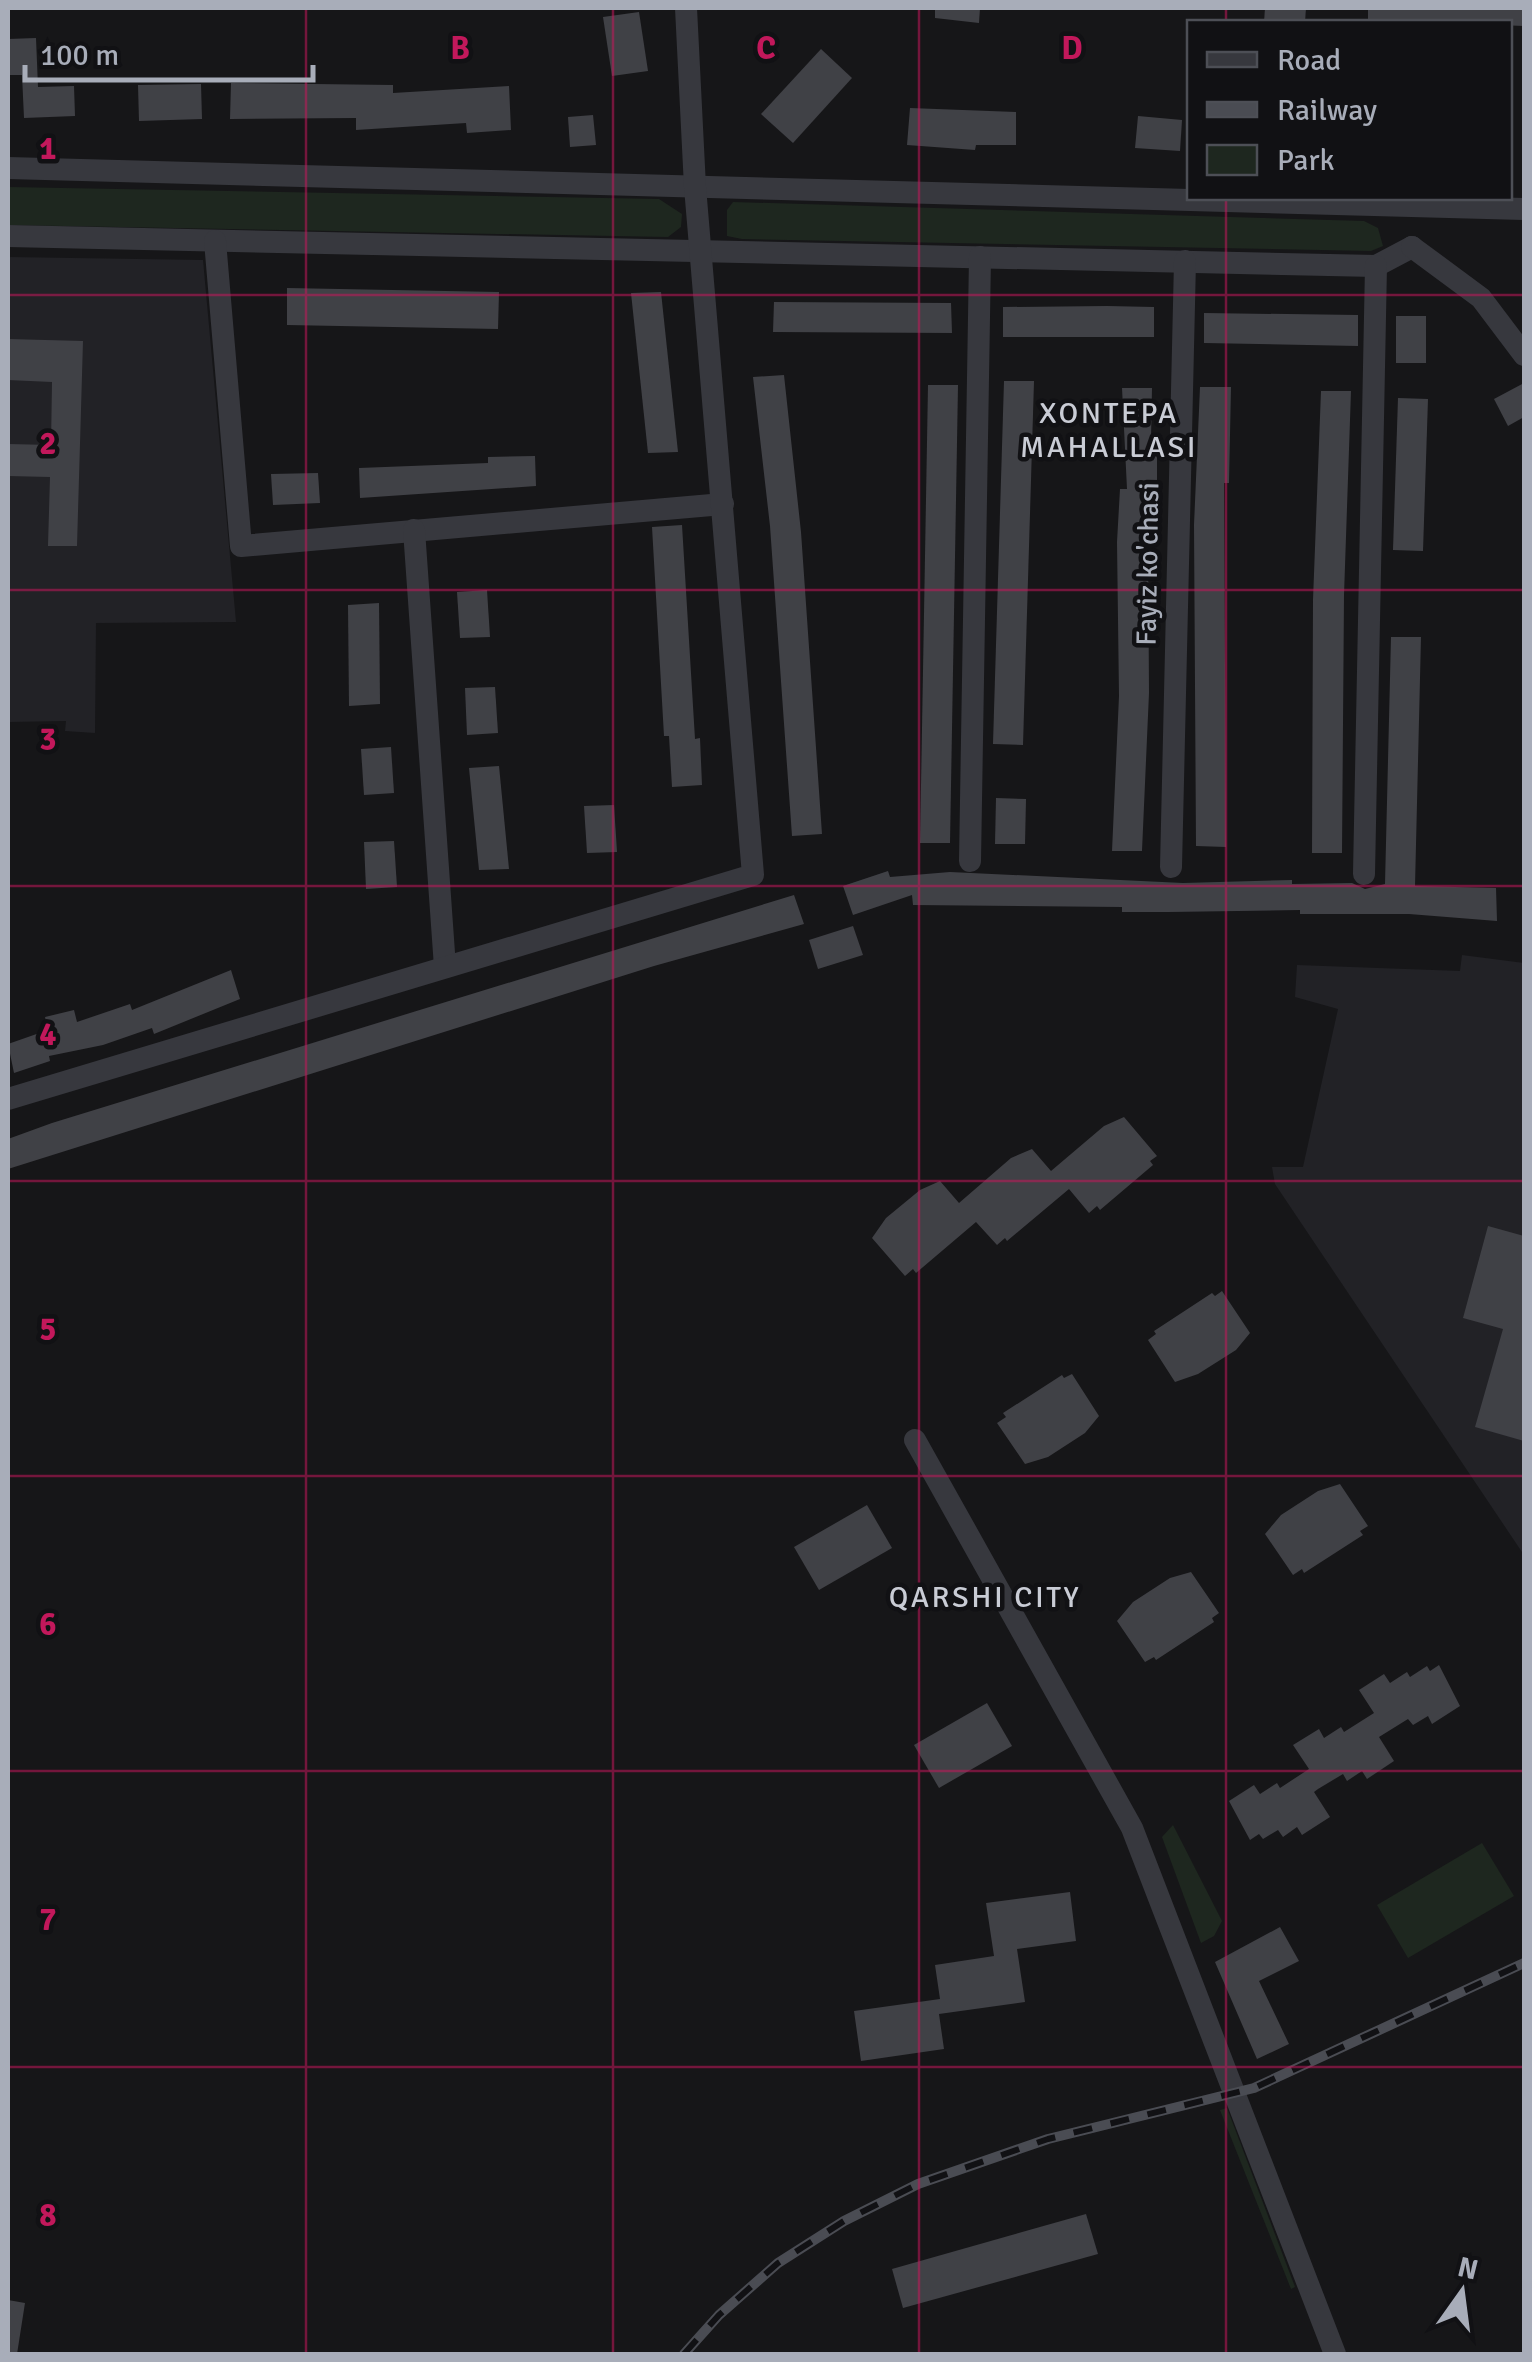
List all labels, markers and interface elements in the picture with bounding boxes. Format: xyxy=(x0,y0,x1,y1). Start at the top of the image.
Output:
scale bar xyxy=(25,20,312,82)
legend xyxy=(1187,20,1512,200)
text: B xyxy=(450,29,470,68)
text: C xyxy=(756,29,776,68)
text: D xyxy=(1061,29,1083,68)
text: 100 m xyxy=(40,37,119,74)
text: Road xyxy=(1277,42,1341,79)
text: Railway xyxy=(1277,92,1377,129)
text: 1 xyxy=(39,129,57,168)
text: Park xyxy=(1277,142,1335,179)
district label: XONTEPA MAHALLASI xyxy=(1020,395,1198,466)
text: 2 xyxy=(39,424,57,463)
street label: Fayiz ko'chasi xyxy=(1130,482,1166,646)
text: 3 xyxy=(39,720,57,759)
text: 4 xyxy=(39,1015,57,1054)
text: 5 xyxy=(39,1310,57,1349)
district label: QARSHI CITY xyxy=(889,1579,1081,1616)
text: 6 xyxy=(39,1605,57,1644)
text: 7 xyxy=(39,1900,57,1939)
text: 8 xyxy=(39,2196,57,2235)
north arrow xyxy=(1412,2242,1512,2342)
text: N xyxy=(1454,2250,1481,2288)

